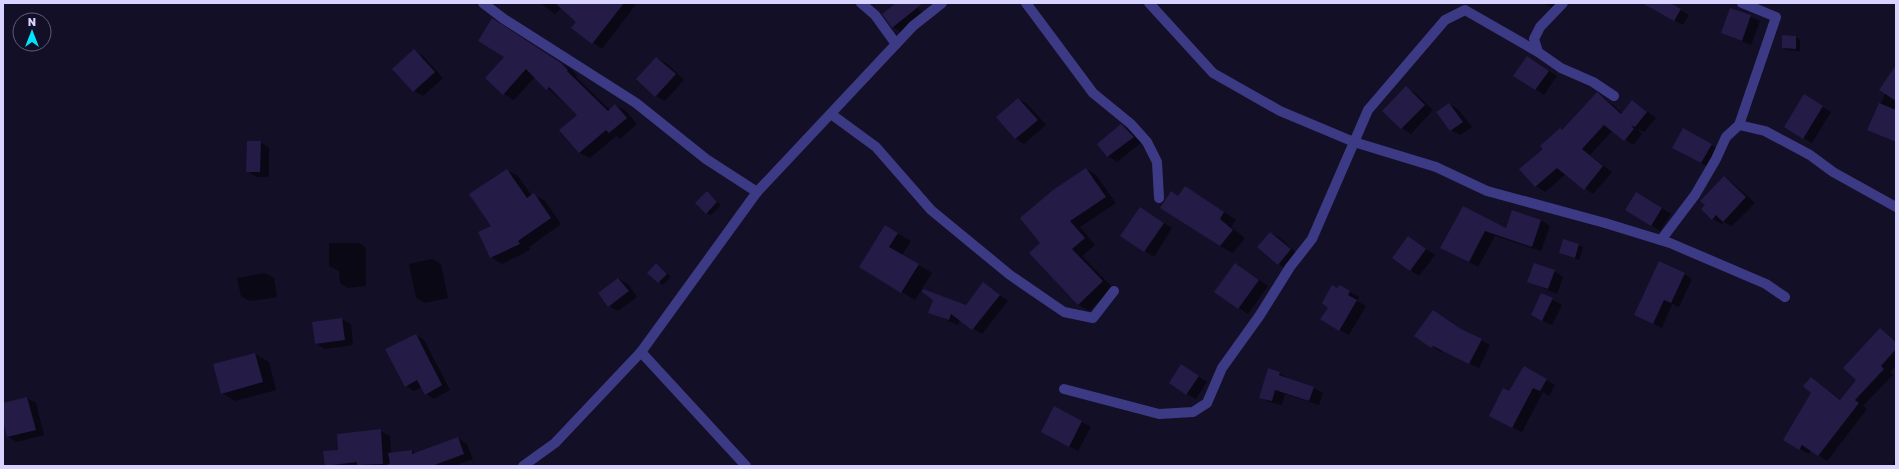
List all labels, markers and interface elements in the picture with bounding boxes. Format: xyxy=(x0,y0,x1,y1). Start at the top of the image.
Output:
north arrow xyxy=(12,12,52,52)
text: N xyxy=(28,15,36,28)

